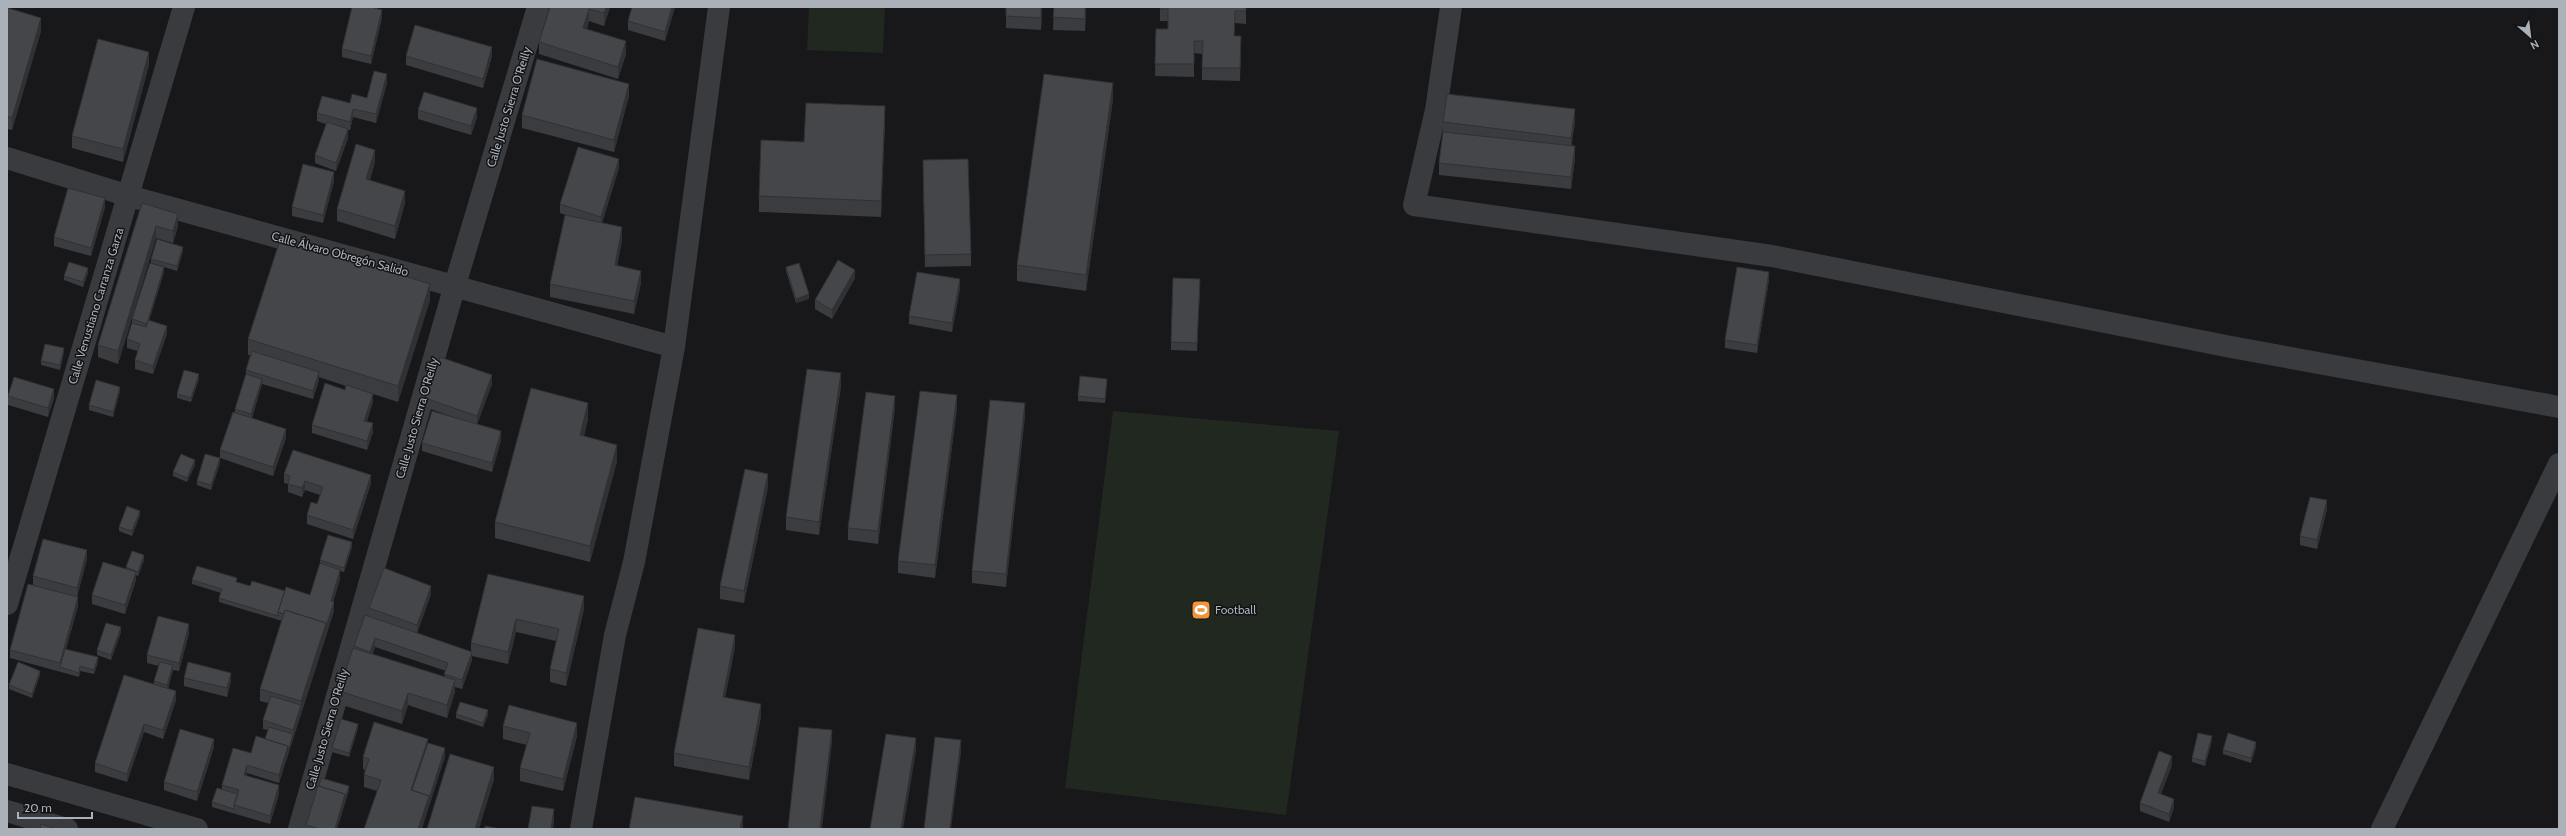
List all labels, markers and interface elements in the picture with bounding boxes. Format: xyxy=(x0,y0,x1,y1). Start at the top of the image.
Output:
north arrow xyxy=(2510,16,2550,56)
text: N xyxy=(2528,37,2541,53)
street label: Calle Justo Sierra O'Reilly xyxy=(483,45,534,169)
street label: Calle Venustiano Carranza Garza xyxy=(65,226,127,386)
street label: Calle Álvaro Obregón Salido xyxy=(270,228,411,279)
street label: Calle Justo Sierra O'Reilly xyxy=(392,356,441,480)
sports icon: Football xyxy=(1190,599,1212,621)
place label: Football xyxy=(1215,602,1256,617)
street label: Calle Justo Sierra O'Reilly xyxy=(302,667,351,791)
scale bar xyxy=(18,794,92,820)
text: 20 m xyxy=(24,800,52,815)

